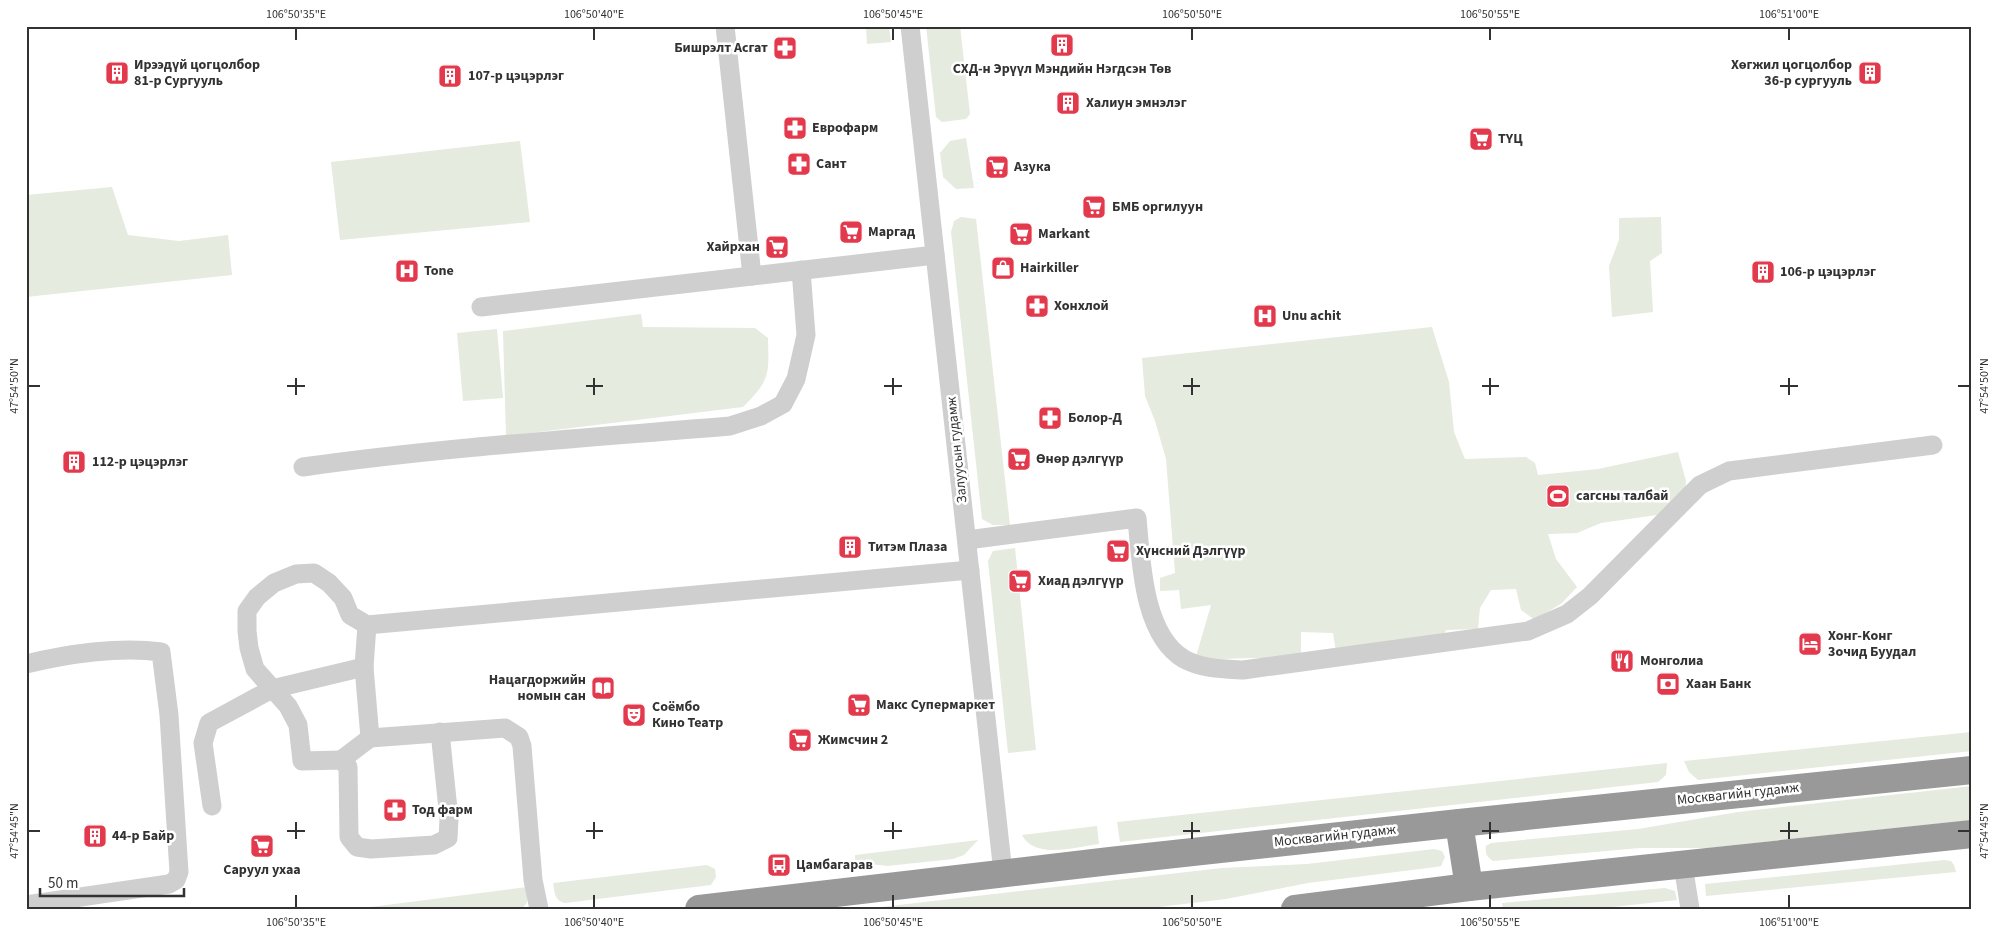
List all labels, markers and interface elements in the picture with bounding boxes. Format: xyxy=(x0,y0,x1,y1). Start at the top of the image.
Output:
text: 106°50'35"E xyxy=(266,6,326,23)
text: 106°50'40"E xyxy=(564,6,624,23)
text: 106°50'45"E xyxy=(863,6,923,23)
text: 106°50'50"E xyxy=(1162,6,1222,23)
text: 106°50'55"E xyxy=(1460,6,1520,23)
text: 106°51'00"E xyxy=(1759,6,1819,23)
building icon: СХД-н Эрүүл Мэндийн Нэгдсэн Төв xyxy=(1049,32,1075,58)
pharmacy icon: Бишрэлт Асгат xyxy=(772,35,798,61)
place label: Бишрэлт Асгат xyxy=(674,38,768,58)
place label: Ирээдүй цогцолбор 81-р Сургууль xyxy=(134,55,260,91)
place label: Хөгжил цогцолбор 36-р сургууль xyxy=(1731,55,1852,91)
place label: СХД-н Эрүүл Мэндийн Нэгдсэн Төв xyxy=(953,59,1171,79)
building icon: Ирээдүй цогцолбор 81-р Сургууль xyxy=(104,60,130,86)
building icon: Хөгжил цогцолбор 36-р сургууль xyxy=(1857,60,1883,86)
building icon: 107-р цэцэрлэг xyxy=(437,63,463,89)
place label: 107-р цэцэрлэг xyxy=(468,66,564,86)
building icon: Халиун эмнэлэг xyxy=(1055,90,1081,116)
place label: Халиун эмнэлэг xyxy=(1086,93,1187,113)
pharmacy icon: Еврофарм xyxy=(782,115,808,141)
place label: Еврофарм xyxy=(812,118,878,138)
supermarket icon: ТҮЦ xyxy=(1468,126,1494,152)
place label: ТҮЦ xyxy=(1498,129,1523,149)
pharmacy icon: Сант xyxy=(786,151,812,177)
place label: Сант xyxy=(816,154,847,174)
supermarket icon: Азука xyxy=(984,154,1010,180)
place label: Азука xyxy=(1013,157,1051,177)
supermarket icon: БМБ оргилуун xyxy=(1081,194,1107,220)
place label: БМБ оргилуун xyxy=(1112,197,1203,217)
supermarket icon: Маргад xyxy=(838,219,864,245)
supermarket icon: Markant xyxy=(1008,221,1034,247)
place label: Маргад xyxy=(868,222,916,242)
place label: Markant xyxy=(1038,224,1091,244)
supermarket icon: Хайрхан xyxy=(764,234,790,260)
place label: Хайрхан xyxy=(706,237,760,257)
shop icon: Hairkiller xyxy=(990,255,1016,281)
hospital icon: Tone xyxy=(394,258,420,284)
place label: Hairkiller xyxy=(1020,258,1079,278)
building icon: 106-р цэцэрлэг xyxy=(1750,259,1776,285)
place label: Tone xyxy=(424,261,454,281)
place label: 106-р цэцэрлэг xyxy=(1780,262,1876,282)
pharmacy icon: Хонхлой xyxy=(1024,293,1050,319)
place label: Хонхлой xyxy=(1054,296,1109,316)
hospital icon: Unu achit xyxy=(1252,303,1278,329)
place label: Unu achit xyxy=(1282,306,1342,326)
text: 47°54'50"N xyxy=(6,358,23,414)
text: 47°54'50"N xyxy=(1976,358,1993,414)
street label: Залуусын гудамж xyxy=(941,395,973,504)
pharmacy icon: Болор-Д xyxy=(1037,405,1063,431)
place label: Болор-Д xyxy=(1068,408,1122,428)
supermarket icon: Өнөр дэлгүүр xyxy=(1006,446,1032,472)
building icon: 112-р цэцэрлэг xyxy=(61,449,87,475)
place label: Өнөр дэлгүүр xyxy=(1036,449,1124,469)
place label: 112-р цэцэрлэг xyxy=(92,452,188,472)
sports icon: сагсны талбай xyxy=(1545,483,1571,509)
place label: сагсны талбай xyxy=(1576,486,1668,506)
building icon: Титэм Плаза xyxy=(837,534,863,560)
place label: Титэм Плаза xyxy=(868,537,947,557)
supermarket icon: Хүнсний Дэлгүүр xyxy=(1105,538,1131,564)
place label: Хүнсний Дэлгүүр xyxy=(1136,541,1246,561)
supermarket icon: Хиад дэлгүүр xyxy=(1007,568,1033,594)
place label: Хиад дэлгүүр xyxy=(1038,571,1124,591)
place label: Хонг-Kонг 3очид Буудал xyxy=(1828,626,1916,662)
hotel icon: Хонг-Kонг 3очид Буудал xyxy=(1797,631,1823,657)
restaurant icon: Монголиа xyxy=(1609,648,1635,674)
place label: Монголиа xyxy=(1640,651,1704,671)
place label: Нацагдоржийн номын сан xyxy=(489,670,586,706)
bank icon: Хаан Банк xyxy=(1655,671,1681,697)
place label: Хаан Банк xyxy=(1686,674,1751,694)
library icon: Нацагдоржийн номын сан xyxy=(590,675,616,701)
supermarket icon: Макс Супермаркет xyxy=(846,692,872,718)
place label: Макс Супермаркет xyxy=(876,695,995,715)
place label: Соёмбо Кино Театр xyxy=(652,697,723,733)
theatre icon: Соёмбо Кино Театр xyxy=(621,702,647,728)
supermarket icon: Жимсчин 2 xyxy=(787,727,813,753)
place label: Жимсчин 2 xyxy=(818,730,888,750)
street label: Москвагийн гудамж xyxy=(1676,778,1800,810)
pharmacy icon: Тод фарм xyxy=(382,797,408,823)
place label: Тод фарм xyxy=(412,800,473,820)
text: 47°54'45"N xyxy=(6,803,23,859)
text: 47°54'45"N xyxy=(1976,803,1993,859)
street label: Москвагийн гудамж xyxy=(1273,820,1397,852)
building icon: 44-р Байр xyxy=(82,823,108,849)
place label: 44-р Байр xyxy=(112,826,174,846)
supermarket icon: Саруул ухаа xyxy=(249,833,275,859)
bus stop icon: Цамбагарав xyxy=(766,852,792,878)
place label: Цамбагарав xyxy=(796,855,873,875)
place label: Саруул ухаа xyxy=(223,860,301,880)
scale bar xyxy=(40,865,184,897)
text: 50 m xyxy=(48,873,78,894)
text: 106°50'35"E xyxy=(266,914,326,931)
text: 106°50'40"E xyxy=(564,914,624,931)
text: 106°50'45"E xyxy=(863,914,923,931)
text: 106°50'50"E xyxy=(1162,914,1222,931)
text: 106°50'55"E xyxy=(1460,914,1520,931)
text: 106°51'00"E xyxy=(1759,914,1819,931)

